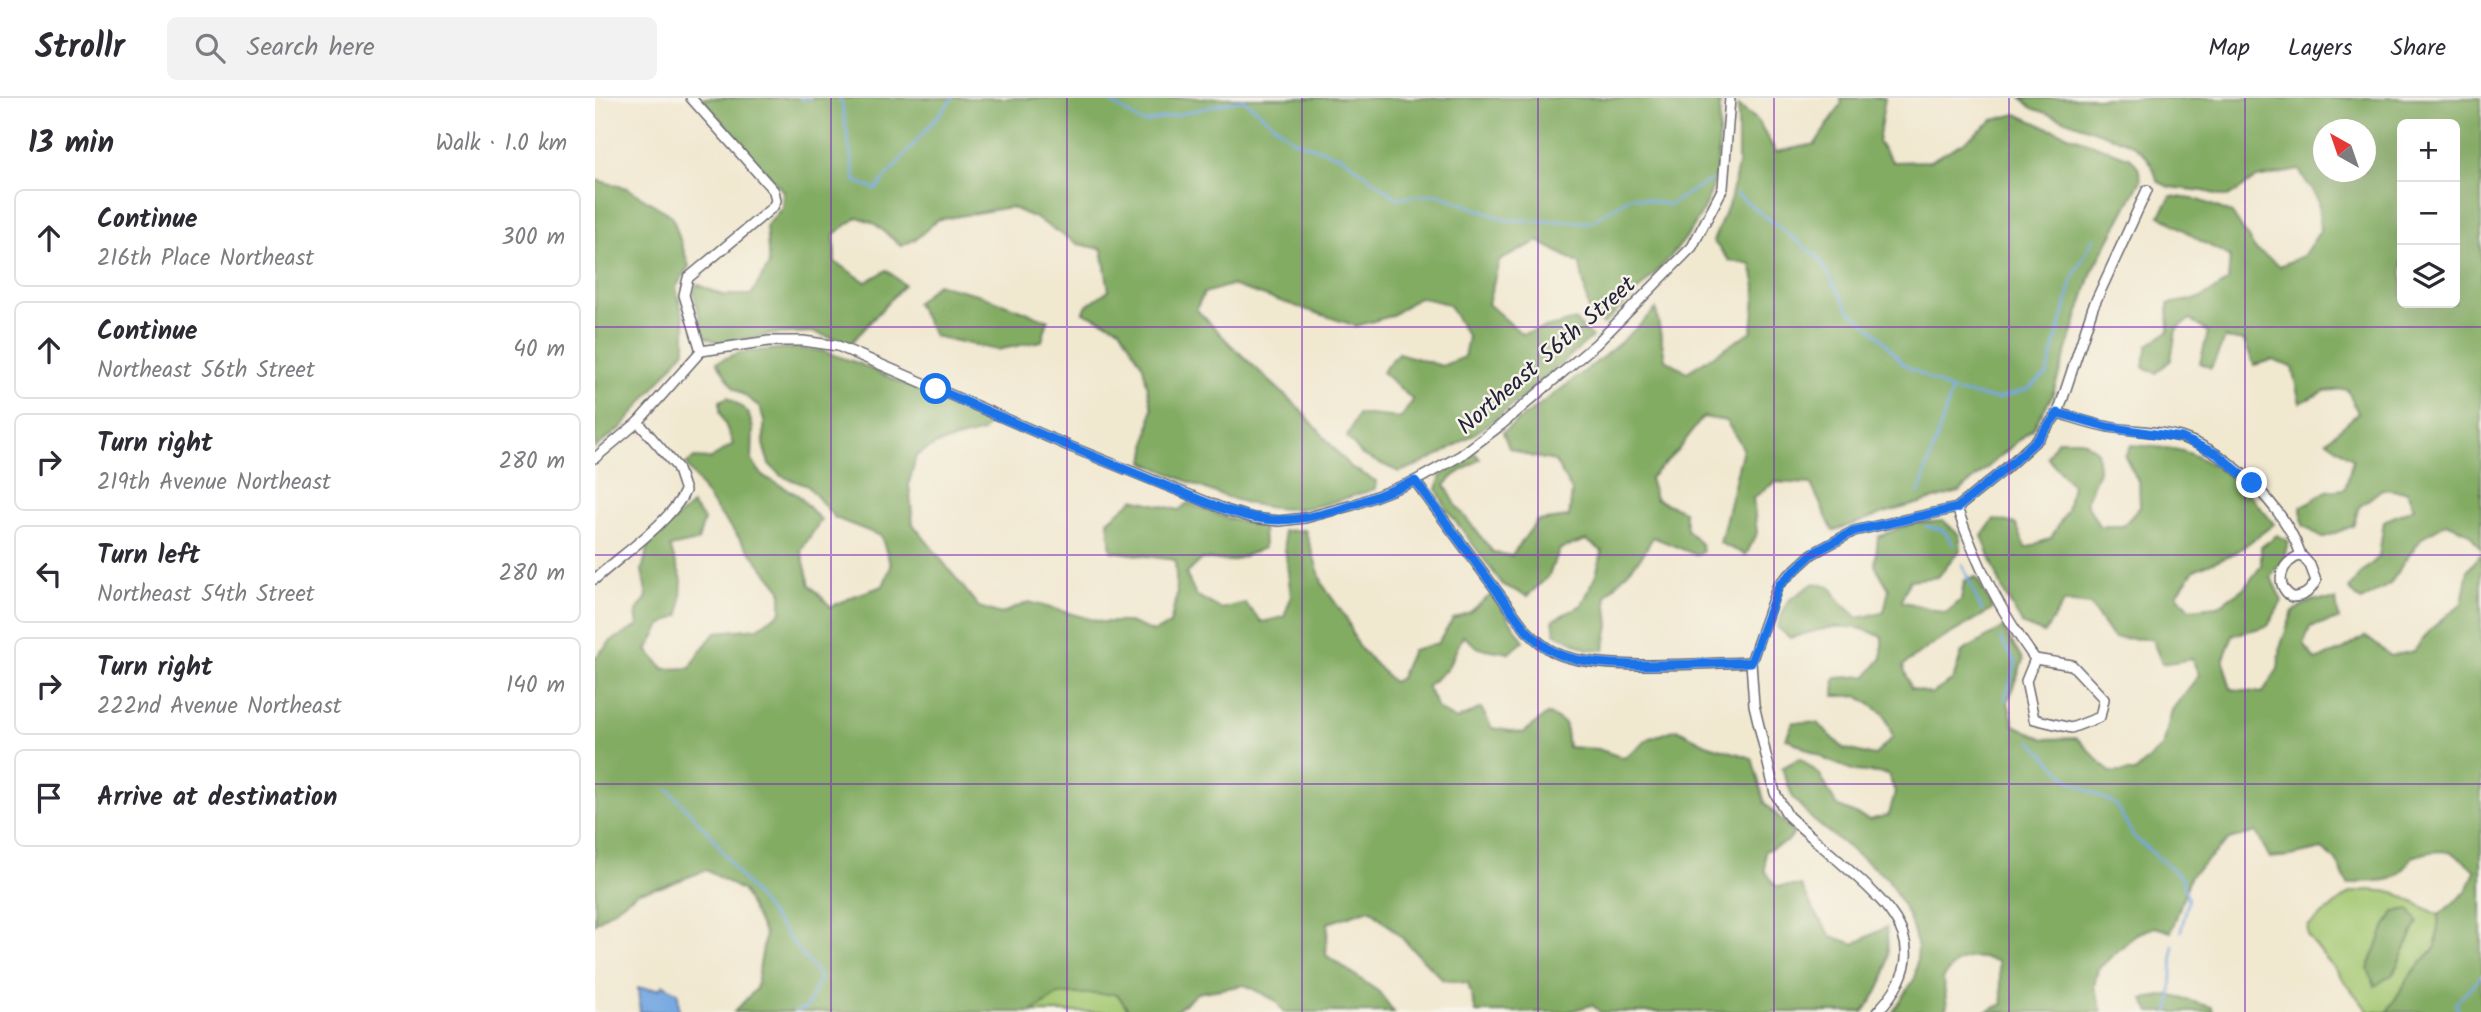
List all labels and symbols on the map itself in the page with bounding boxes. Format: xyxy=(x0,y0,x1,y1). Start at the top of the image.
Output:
north arrow xyxy=(2313,119,2376,182)
street label: Northeast 56th Street xyxy=(1448,266,1646,445)
route start xyxy=(920,373,951,404)
route end xyxy=(2236,467,2267,498)

